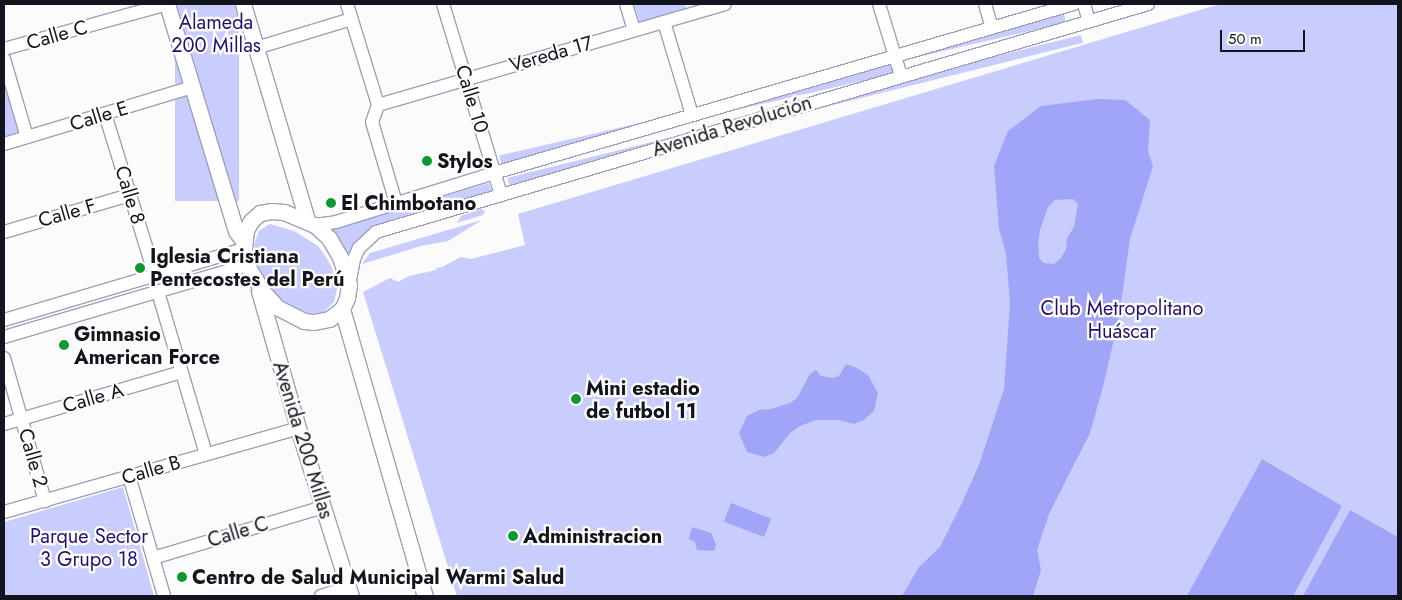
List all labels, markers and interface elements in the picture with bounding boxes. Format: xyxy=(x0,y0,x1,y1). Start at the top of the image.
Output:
park label: Alameda 200 Millas xyxy=(171,11,261,58)
street label: Calle C xyxy=(24,15,90,55)
scale bar xyxy=(1222,20,1307,52)
text: 50 m xyxy=(1228,28,1262,50)
street label: Vereda 17 xyxy=(507,31,595,77)
street label: Calle 10 xyxy=(450,62,494,136)
street label: Avenida Revolución xyxy=(649,90,815,162)
street label: Calle E xyxy=(67,96,131,136)
place label: Stylos xyxy=(437,149,493,173)
marker: Stylos xyxy=(421,155,433,167)
street label: Calle 8 xyxy=(110,163,150,227)
place label: El Chimbotano xyxy=(341,191,476,215)
street label: Calle F xyxy=(35,193,99,233)
marker: El Chimbotano xyxy=(325,197,337,209)
place label: Iglesia Cristiana Pentecostes del Perú xyxy=(150,244,345,291)
marker: Iglesia Cristiana Pentecostes del Perú xyxy=(134,262,146,274)
park label: Club Metropolitano Huáscar xyxy=(1041,297,1203,344)
place label: Gimnasio American Force xyxy=(74,322,220,369)
marker: Gimnasio American Force xyxy=(58,339,70,351)
street label: Avenida 200 Millas xyxy=(268,358,338,522)
place label: Mini estadio de futbol 11 xyxy=(586,376,700,423)
street label: Calle A xyxy=(60,378,126,418)
marker: Mini estadio de futbol 11 xyxy=(570,393,582,405)
street label: Calle 2 xyxy=(13,426,53,490)
street label: Calle B xyxy=(119,450,183,490)
street label: Calle C xyxy=(205,511,271,553)
park label: Parque Sector 3 Grupo 18 xyxy=(30,524,148,571)
place label: Administracion xyxy=(523,524,662,548)
marker: Administracion xyxy=(507,530,519,542)
place label: Centro de Salud Municipal Warmi Salud xyxy=(192,565,564,589)
marker: Centro de Salud Municipal Warmi Salud xyxy=(176,571,188,583)

